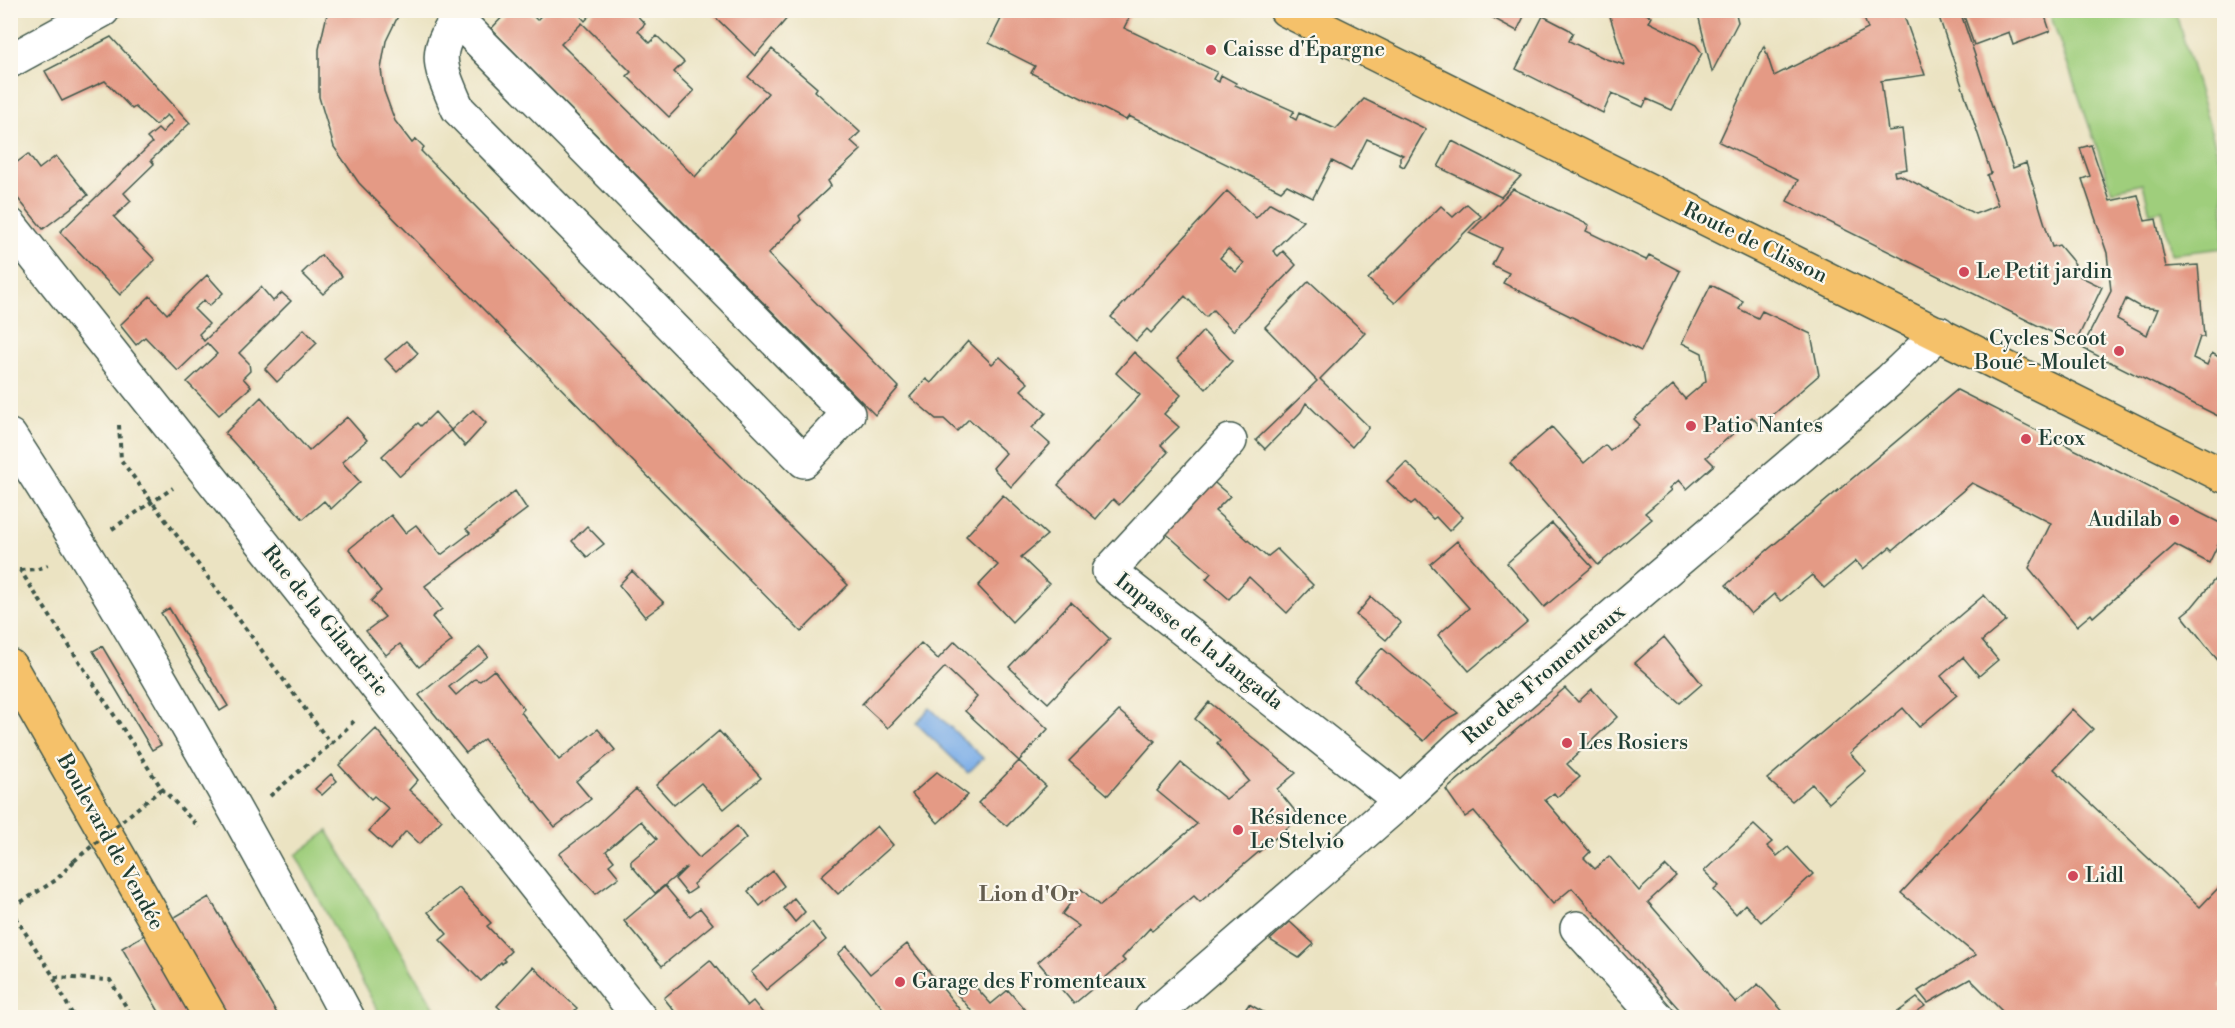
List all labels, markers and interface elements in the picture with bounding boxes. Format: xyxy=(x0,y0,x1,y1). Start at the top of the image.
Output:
place label: Caisse d'Épargne xyxy=(1223,35,1385,63)
marker: Caisse d'Épargne xyxy=(1204,43,1218,57)
street label: Route de Clisson xyxy=(1679,197,1832,289)
place label: Le Petit jardin xyxy=(1976,259,2113,285)
marker: Le Petit jardin xyxy=(1957,265,1971,279)
place label: Cycles Scoot Boué - Moulet xyxy=(1973,326,2108,376)
marker: Cycles Scoot Boué - Moulet xyxy=(2112,344,2126,358)
place label: Patio Nantes xyxy=(1703,413,1823,439)
marker: Patio Nantes xyxy=(1684,419,1698,433)
place label: Ecox xyxy=(2038,426,2085,452)
marker: Ecox xyxy=(2019,432,2033,446)
place label: Audilab xyxy=(2087,507,2162,533)
marker: Audilab xyxy=(2167,513,2181,527)
street label: Rue de la Gilarderie xyxy=(256,540,394,702)
street label: Impasse de la Jangada xyxy=(1110,568,1289,716)
street label: Rue des Fromenteaux xyxy=(1457,599,1631,751)
place label: Les Rosiers xyxy=(1579,730,1688,756)
marker: Les Rosiers xyxy=(1560,736,1574,750)
street label: Boulevard de Vendée xyxy=(50,748,169,935)
place label: Résidence Le Stelvio xyxy=(1250,805,1347,855)
marker: Résidence Le Stelvio xyxy=(1231,823,1245,837)
place label: Lidl xyxy=(2085,863,2124,889)
marker: Lidl xyxy=(2066,869,2080,883)
district label: Lion d'Or xyxy=(979,881,1079,908)
place label: Garage des Fromenteaux xyxy=(912,969,1147,995)
marker: Garage des Fromenteaux xyxy=(893,975,907,989)

